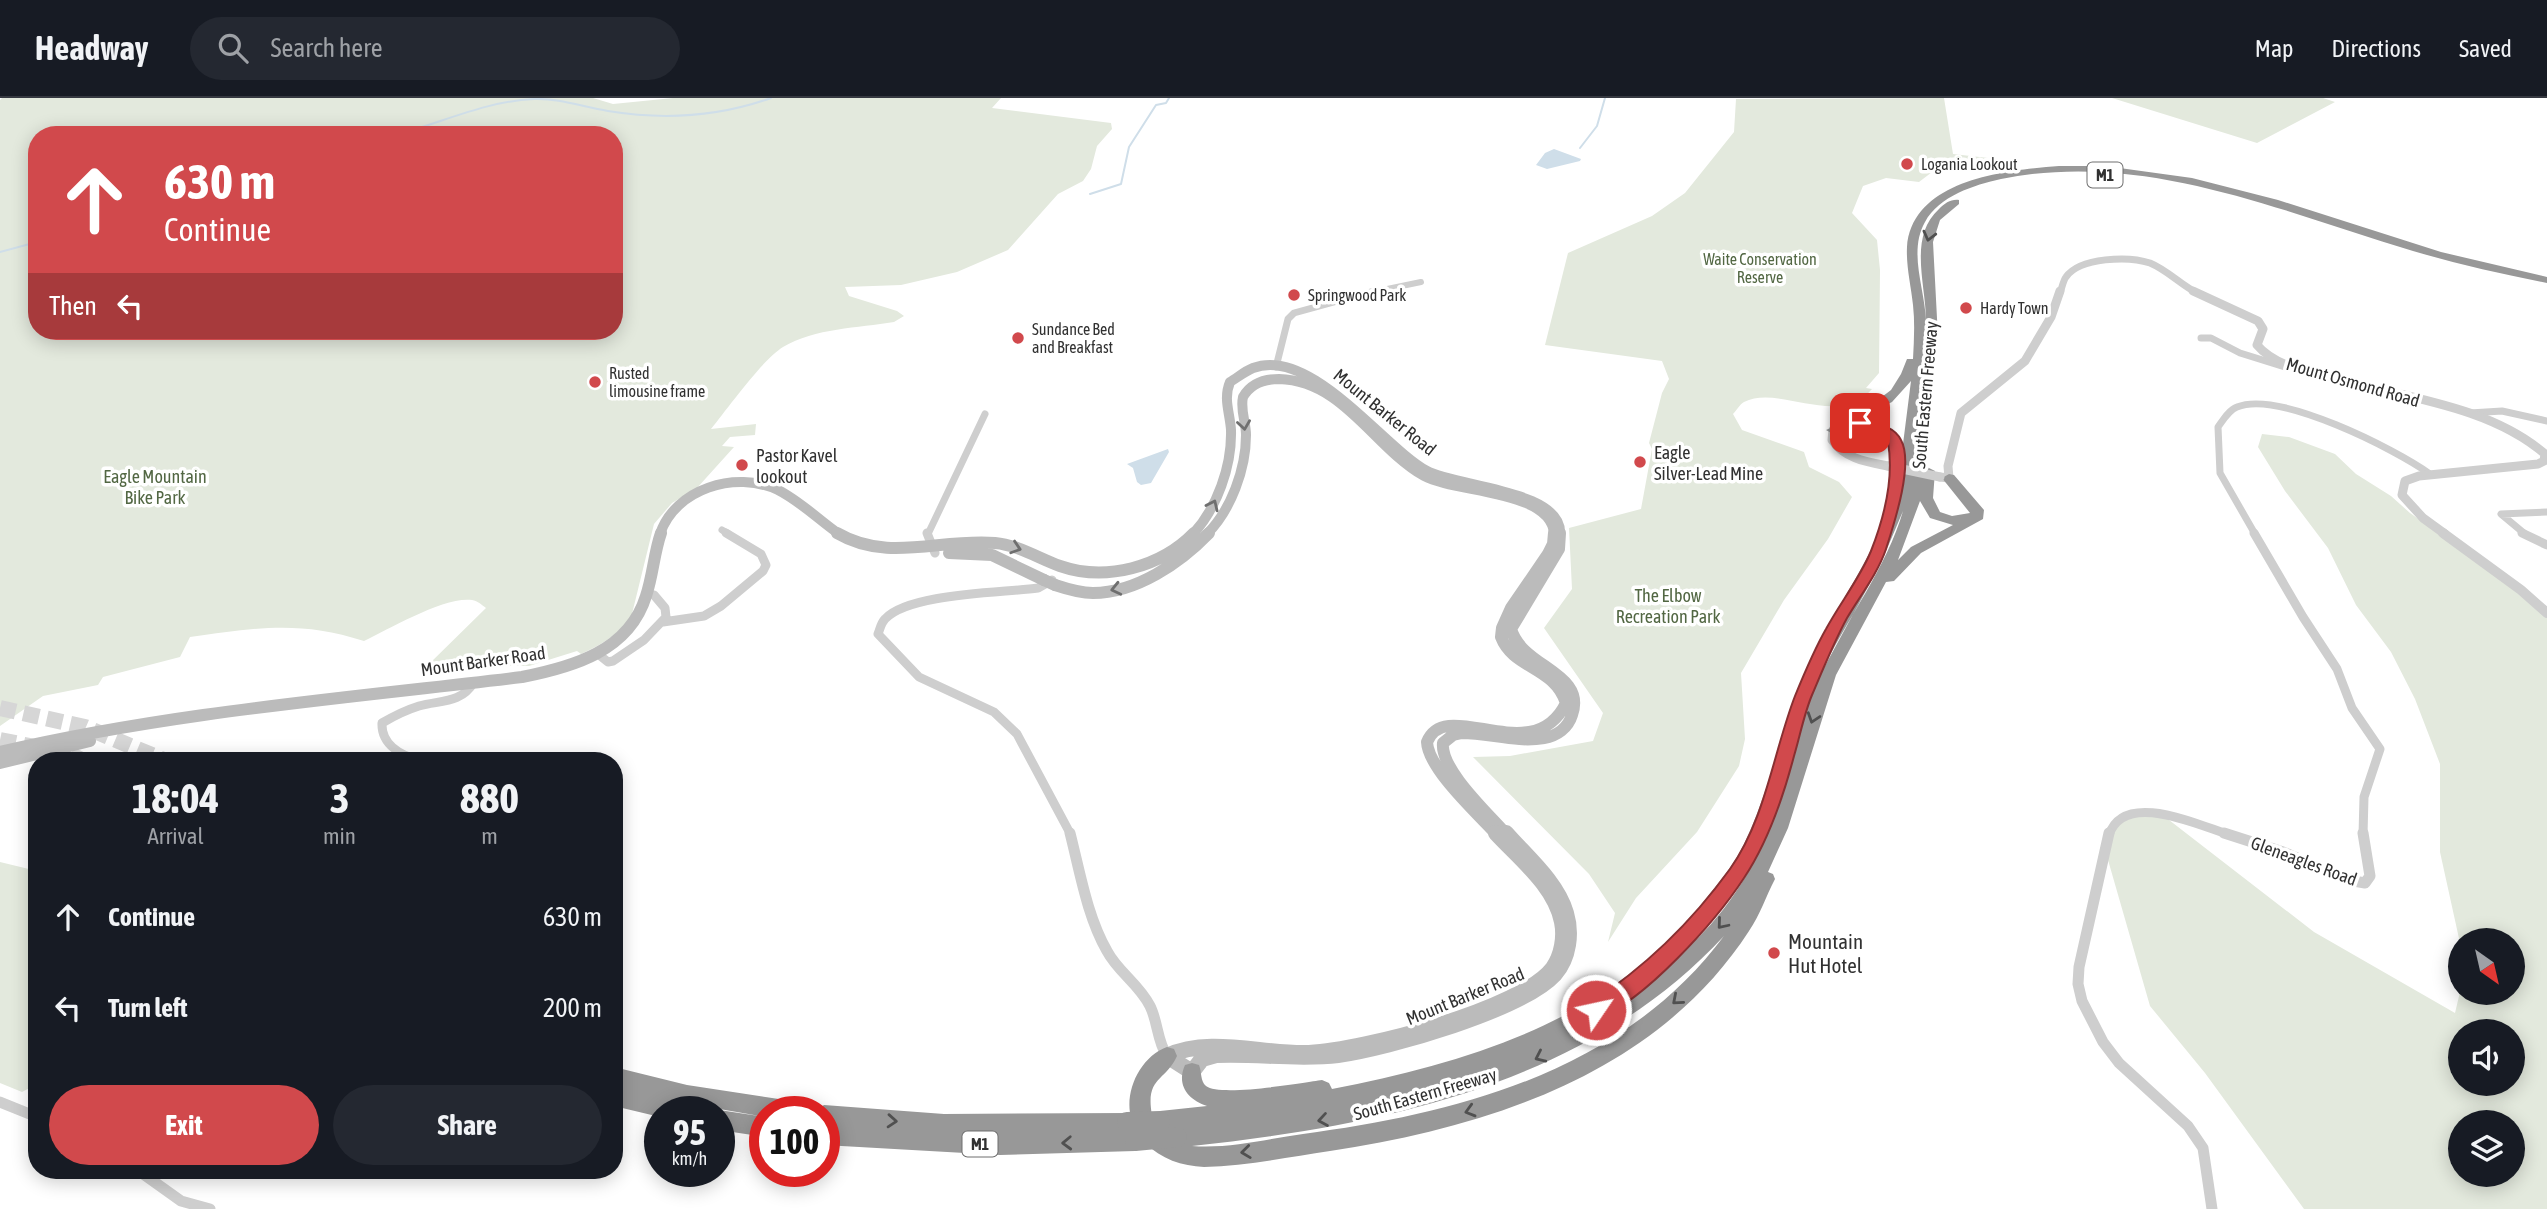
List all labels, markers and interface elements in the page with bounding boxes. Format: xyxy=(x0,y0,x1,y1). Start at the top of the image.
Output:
search box xyxy=(190,17,680,80)
text: Headway xyxy=(35,29,148,67)
icon: search xyxy=(214,29,252,67)
text: Search here xyxy=(270,33,383,63)
text: Map xyxy=(2255,35,2293,62)
text: Directions xyxy=(2331,35,2421,62)
text: Saved xyxy=(2459,35,2512,62)
text: 630 m xyxy=(164,153,275,209)
icon: ahead xyxy=(49,154,140,245)
place label: Logania Lookout xyxy=(1921,155,2018,174)
marker: Logania Lookout xyxy=(1899,156,1915,172)
road number: M1 xyxy=(2088,162,2122,188)
text: Continue xyxy=(164,211,271,248)
one-way arrow xyxy=(1923,230,1937,242)
park label: Waite Conservation Reserve xyxy=(1703,250,1817,286)
place label: Springwood Park xyxy=(1308,286,1406,305)
icon: left xyxy=(111,287,149,325)
marker: Springwood Park xyxy=(1286,287,1302,303)
text: Then xyxy=(49,291,97,321)
place label: Hardy Town xyxy=(1980,299,2049,318)
marker: Hardy Town xyxy=(1958,300,1974,316)
place label: Sundance Bed and Breakfast xyxy=(1032,320,1115,356)
street label: South Eastern Freeway xyxy=(1908,320,1942,470)
marker: Sundance Bed and Breakfast xyxy=(1010,330,1026,346)
street label: Mount Osmond Road xyxy=(2284,353,2422,411)
place label: Rusted limousine frame xyxy=(609,364,705,400)
street label: Mount Barker Road xyxy=(1330,364,1440,460)
marker: Rusted limousine frame xyxy=(587,374,603,390)
pin xyxy=(1830,393,1890,453)
icon: arrive xyxy=(1841,404,1879,442)
one-way arrow xyxy=(1237,419,1252,430)
place label: Eagle Silver-Lead Mine xyxy=(1654,442,1763,484)
place label: Pastor Kavel lookout xyxy=(756,445,838,487)
marker: Eagle Silver-Lead Mine xyxy=(1632,454,1648,470)
marker: Pastor Kavel lookout xyxy=(734,457,750,473)
park label: Eagle Mountain Bike Park xyxy=(103,466,207,508)
one-way arrow xyxy=(1205,500,1219,512)
one-way arrow xyxy=(1009,540,1021,554)
one-way arrow xyxy=(1110,581,1122,595)
park label: The Elbow Recreation Park xyxy=(1616,585,1720,627)
street label: Mount Barker Road xyxy=(419,642,547,680)
one-way arrow xyxy=(1807,712,1822,724)
text: 18:04 xyxy=(132,774,219,822)
text: 3 xyxy=(330,774,349,822)
text: 880 xyxy=(460,774,519,822)
text: Arrival xyxy=(147,823,204,849)
text: min xyxy=(323,823,356,849)
text: m xyxy=(481,823,498,849)
street label: Gleneagles Road xyxy=(2248,832,2360,890)
icon: ahead xyxy=(49,898,87,936)
text: Continue xyxy=(108,902,195,932)
text: 630 m xyxy=(543,902,602,932)
one-way arrow xyxy=(1718,916,1731,928)
north arrow xyxy=(2448,928,2525,1004)
map controls xyxy=(2448,928,2525,1187)
place label: Mountain Hut Hotel xyxy=(1788,929,1863,977)
marker: Mountain Hut Hotel xyxy=(1766,945,1782,961)
street label: Mount Barker Road xyxy=(1403,963,1527,1029)
position arrow xyxy=(1559,973,1633,1047)
icon: left xyxy=(49,989,87,1027)
one-way arrow xyxy=(1672,992,1685,1004)
text: Turn left xyxy=(108,993,188,1023)
text: 200 m xyxy=(543,993,602,1023)
button: sound xyxy=(2448,1019,2525,1096)
one-way arrow xyxy=(1535,1048,1547,1062)
street label: South Eastern Freeway xyxy=(1351,1064,1499,1124)
button: Exit xyxy=(49,1085,319,1165)
button: Share xyxy=(333,1085,602,1165)
speed limit sign: 100 xyxy=(749,1096,840,1187)
one-way arrow xyxy=(1464,1103,1476,1118)
button: layers xyxy=(2448,1110,2525,1187)
text: 95 xyxy=(673,1112,706,1152)
one-way arrow xyxy=(1317,1112,1328,1127)
one-way arrow xyxy=(887,1113,898,1128)
road number: M1 xyxy=(962,1132,998,1156)
one-way arrow xyxy=(1061,1136,1072,1151)
one-way arrow xyxy=(1241,1144,1252,1159)
text: km/h xyxy=(672,1148,707,1169)

